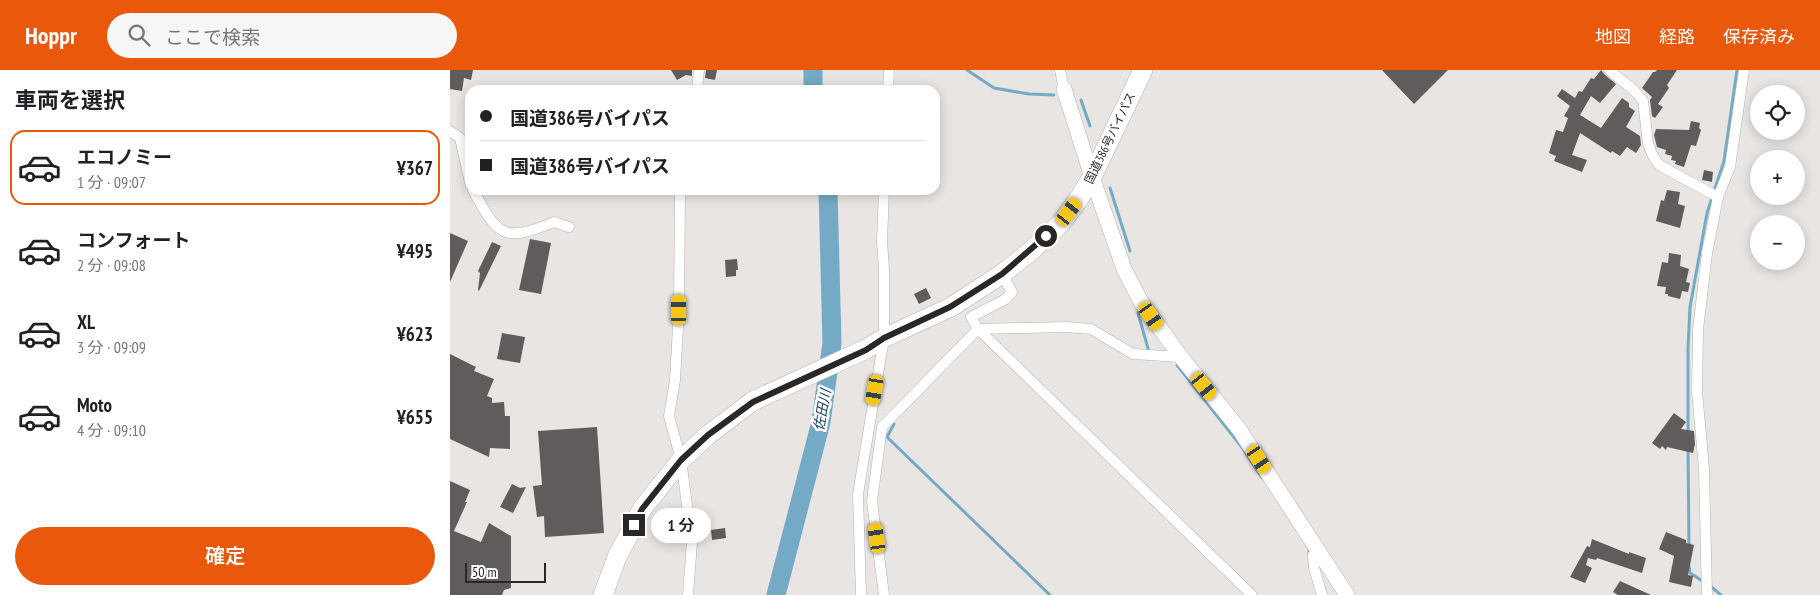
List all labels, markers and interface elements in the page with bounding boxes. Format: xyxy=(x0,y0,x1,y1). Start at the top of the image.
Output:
search box xyxy=(107,13,457,58)
text: Hoppr xyxy=(25,20,77,51)
icon: search xyxy=(125,21,153,49)
text: ここで検索 xyxy=(165,25,260,49)
text: 地図 xyxy=(1595,25,1631,48)
text: 経路 xyxy=(1659,25,1695,48)
text: 保存済み xyxy=(1723,25,1795,48)
map controls xyxy=(1750,85,1805,270)
button: locate xyxy=(1750,85,1805,140)
text: 車両を選択 xyxy=(15,86,125,114)
street label: 国道386号バイパス xyxy=(1081,90,1138,186)
text: 国道386号バイパス xyxy=(510,106,670,130)
icon: car xyxy=(17,145,62,190)
text: エコノミー xyxy=(77,145,172,169)
button: + xyxy=(1750,150,1805,205)
text: 国道386号バイパス xyxy=(510,154,670,178)
text: ¥367 xyxy=(397,156,433,180)
text: 1 分 · 09:07 xyxy=(77,172,146,192)
car xyxy=(1053,196,1084,228)
button: − xyxy=(1750,215,1805,270)
route start xyxy=(1035,225,1057,247)
icon: car xyxy=(17,228,62,273)
text: コンフォート xyxy=(77,228,190,252)
text: ¥495 xyxy=(397,239,433,263)
text: 2 分 · 09:08 xyxy=(77,255,146,275)
car xyxy=(671,295,686,325)
car xyxy=(1136,299,1165,333)
text: XL xyxy=(77,310,95,334)
icon: car xyxy=(17,311,62,356)
text: ¥623 xyxy=(397,322,433,346)
text: 3 分 · 09:09 xyxy=(77,337,146,357)
car xyxy=(1188,370,1219,402)
car xyxy=(865,374,884,406)
water label: 佐田川 xyxy=(809,386,835,432)
text: Moto xyxy=(77,393,112,417)
icon: car xyxy=(17,394,62,439)
text: ¥655 xyxy=(397,405,433,429)
text: 4 分 · 09:10 xyxy=(77,420,146,440)
car xyxy=(1244,442,1273,476)
callout: 1 分 xyxy=(652,508,712,542)
route end xyxy=(623,514,645,536)
text: 1 分 xyxy=(668,515,694,535)
car xyxy=(867,522,886,554)
button: 確定 xyxy=(15,527,435,585)
scale bar xyxy=(465,560,546,583)
text: 50 m xyxy=(472,563,497,581)

